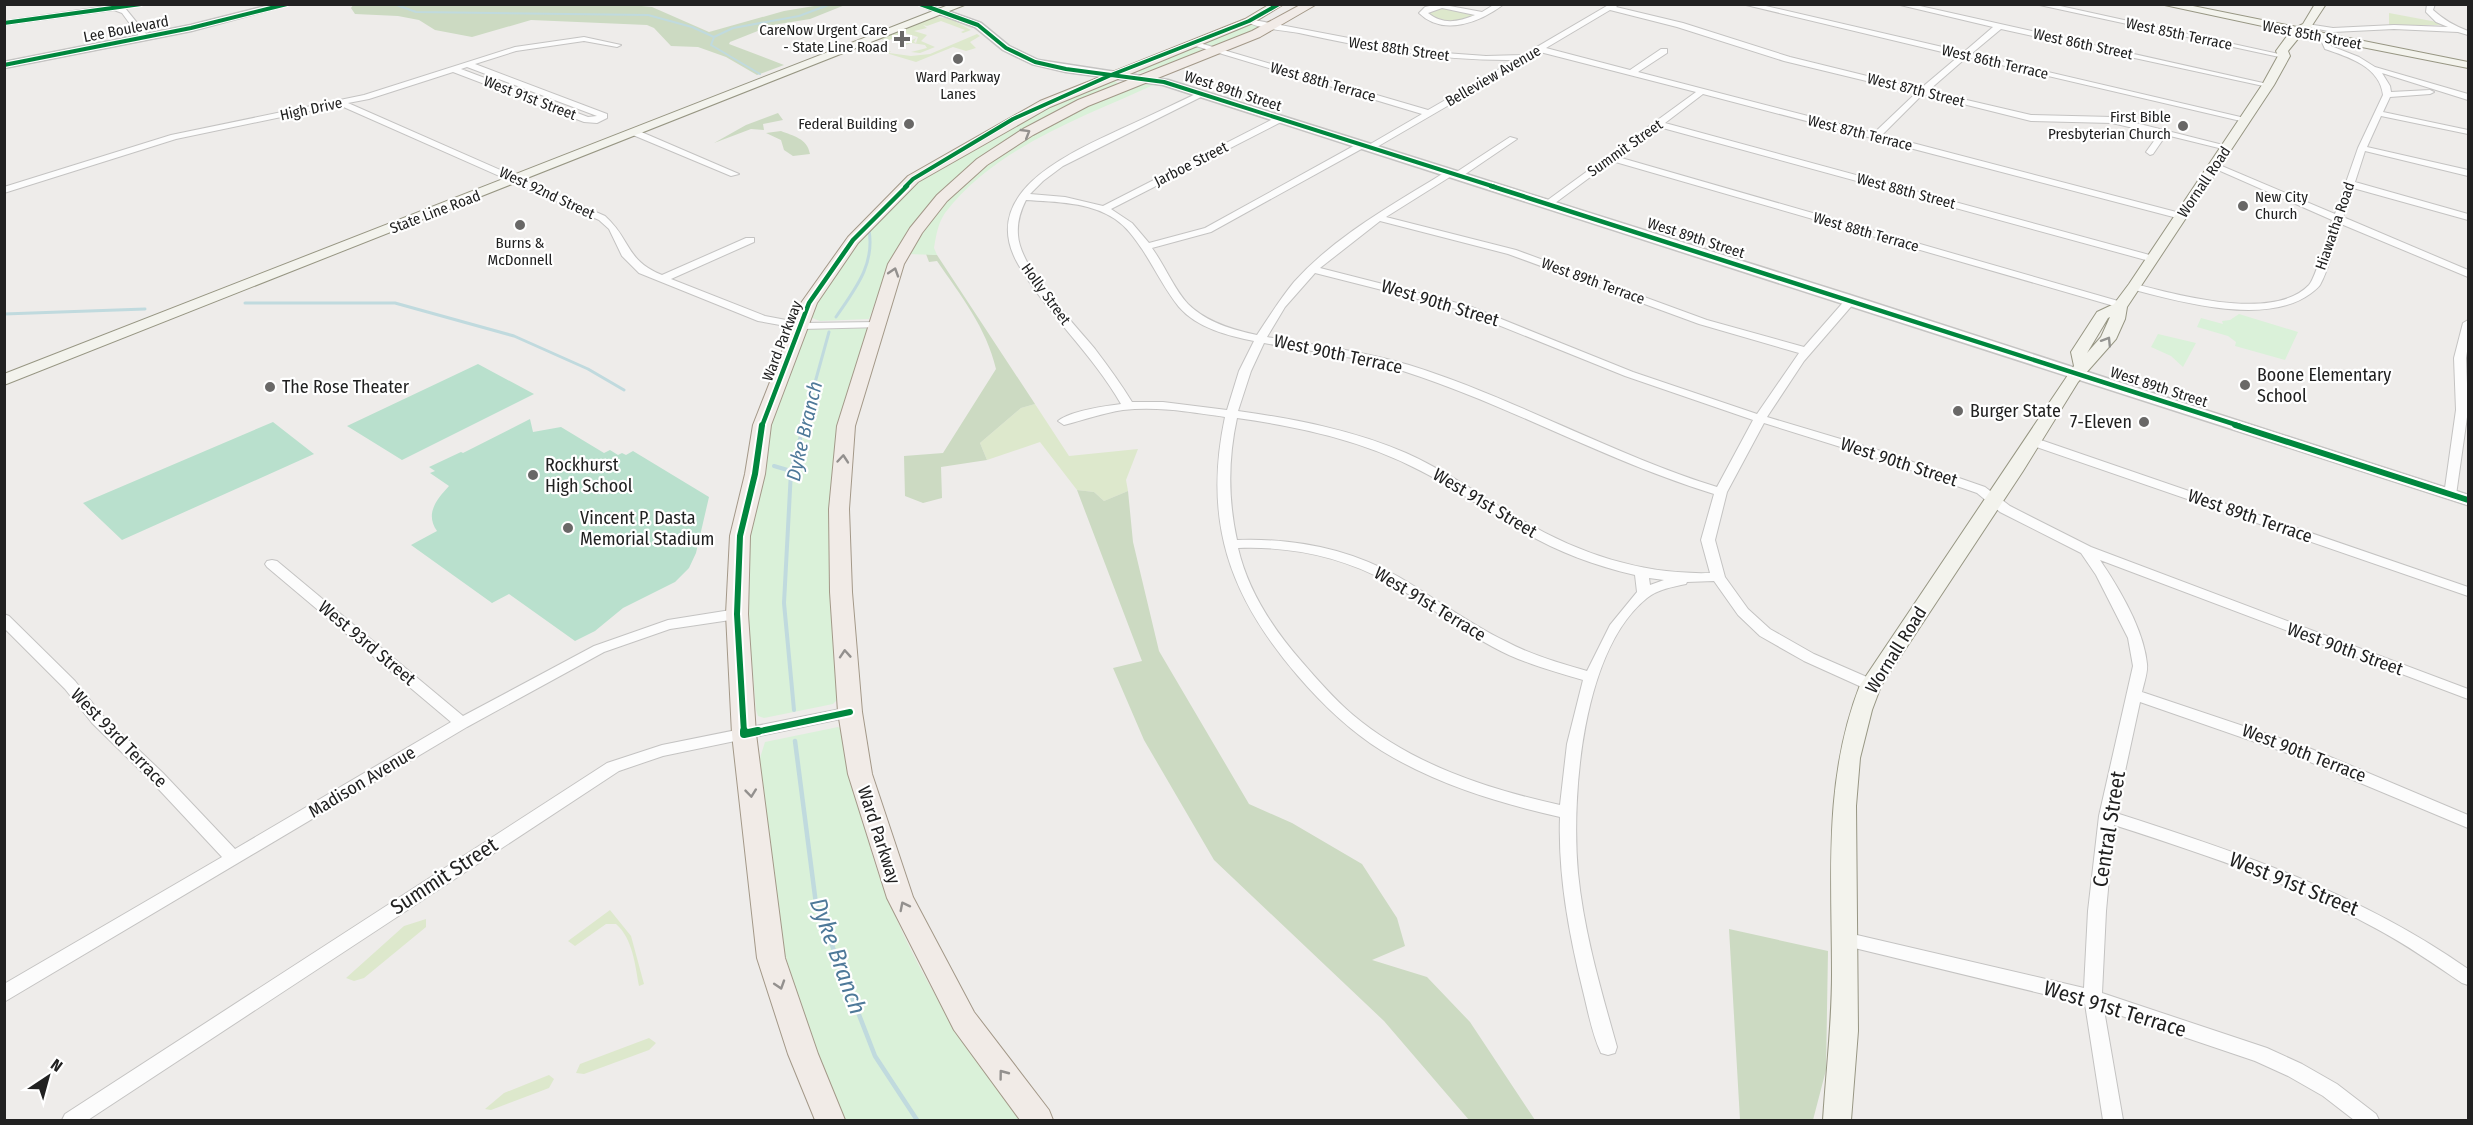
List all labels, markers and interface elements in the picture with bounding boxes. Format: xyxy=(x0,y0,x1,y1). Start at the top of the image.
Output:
street label: Lee Boulevard xyxy=(82,12,170,46)
street label: West 85th Terrace xyxy=(2124,14,2234,54)
street label: West 85th Street xyxy=(2261,17,2363,53)
place label: CareNow Urgent Care - State Line Road xyxy=(759,21,888,56)
street label: West 86th Street xyxy=(2031,25,2135,63)
marker: CareNow Urgent Care - State Line Road xyxy=(893,30,911,48)
street label: West 88th Street xyxy=(1347,33,1451,65)
street label: Belleview Avenue xyxy=(1442,41,1544,111)
street label: West 86th Terrace xyxy=(1940,41,2050,83)
marker: Ward Parkway Lanes xyxy=(951,52,965,66)
street label: West 88th Terrace xyxy=(1268,58,1378,106)
street label: West 89th Street xyxy=(1182,67,1284,115)
place label: Ward Parkway Lanes xyxy=(916,68,1001,103)
street label: West 87th Street xyxy=(1865,69,1967,111)
street label: West 91st Street xyxy=(481,72,579,124)
street label: High Drive xyxy=(278,94,344,124)
place label: First Bible Presbyterian Church xyxy=(2048,108,2171,143)
street label: West 87th Terrace xyxy=(1806,111,1914,155)
place label: Federal Building xyxy=(798,115,897,133)
street label: Summit Street xyxy=(1584,115,1666,180)
marker: Federal Building xyxy=(902,117,916,131)
marker: First Bible Presbyterian Church xyxy=(2176,119,2190,133)
one-way arrow xyxy=(1020,129,1030,141)
street label: Jarboe Street xyxy=(1151,138,1231,190)
street label: Wornall Road xyxy=(2174,143,2234,221)
street label: West 92nd Street xyxy=(496,163,598,223)
street label: West 88th Street xyxy=(1855,169,1957,213)
street label: Hiawatha Road xyxy=(2312,180,2358,272)
street label: State Line Road xyxy=(387,186,483,238)
place label: New City Church xyxy=(2255,188,2308,223)
marker: New City Church xyxy=(2236,199,2250,213)
street label: West 88th Terrace xyxy=(1811,208,1921,256)
street label: West 89th Street xyxy=(1645,214,1747,262)
marker: Burns & McDonnell xyxy=(513,218,527,232)
place label: Burns & McDonnell xyxy=(488,234,552,269)
street label: West 89th Terrace xyxy=(1539,254,1647,308)
street label: Holly Street xyxy=(1018,260,1074,328)
one-way arrow xyxy=(886,267,899,278)
street label: West 90th Street xyxy=(1378,275,1502,331)
street label: Ward Parkway xyxy=(758,298,806,384)
street label: West 90th Terrace xyxy=(1272,330,1404,378)
one-way arrow xyxy=(2099,336,2110,347)
street label: West 89th Street xyxy=(2108,363,2210,411)
place label: Boone Elementary School xyxy=(2257,364,2391,407)
place label: The Rose Theater xyxy=(282,376,410,398)
marker: Boone Elementary School xyxy=(2238,378,2252,392)
water label: Dyke Branch xyxy=(781,379,827,483)
marker: The Rose Theater xyxy=(263,380,277,394)
place label: Burger State xyxy=(1970,400,2061,422)
marker: Burger State xyxy=(1951,404,1965,418)
place label: 7-Eleven xyxy=(2070,411,2132,433)
marker: 7-Eleven xyxy=(2137,415,2151,429)
street label: West 90th Street xyxy=(1838,433,1961,491)
place label: Rockhurst High School xyxy=(545,454,633,497)
one-way arrow xyxy=(836,455,849,464)
street label: West 91st Street xyxy=(1429,463,1541,543)
marker: Rockhurst High School xyxy=(526,468,540,482)
street label: West 89th Terrace xyxy=(2185,484,2315,548)
place label: Vincent P. Dasta Memorial Stadium xyxy=(580,507,714,550)
marker: Vincent P. Dasta Memorial Stadium xyxy=(561,521,575,535)
street label: West 91st Terrace xyxy=(1370,562,1490,646)
street label: West 93rd Street xyxy=(314,596,420,690)
street label: Wornall Road xyxy=(1861,603,1931,697)
street label: West 90th Street xyxy=(2284,618,2406,680)
one-way arrow xyxy=(839,649,852,658)
street label: West 93rd Terrace xyxy=(66,684,172,792)
street label: West 90th Terrace xyxy=(2239,719,2369,787)
street label: Madison Avenue xyxy=(305,741,420,823)
street label: Central Street xyxy=(2087,769,2131,889)
street label: Ward Parkway xyxy=(853,783,905,887)
one-way arrow xyxy=(744,788,756,797)
street label: Summit Street xyxy=(386,832,503,920)
street label: West 91st Street xyxy=(2226,846,2363,922)
water label: Dyke Branch xyxy=(804,894,872,1018)
one-way arrow xyxy=(900,902,911,912)
street label: West 91st Terrace xyxy=(2041,975,2189,1043)
one-way arrow xyxy=(772,979,785,990)
north arrow xyxy=(18,1047,78,1107)
text: N xyxy=(47,1055,66,1076)
one-way arrow xyxy=(999,1069,1010,1080)

